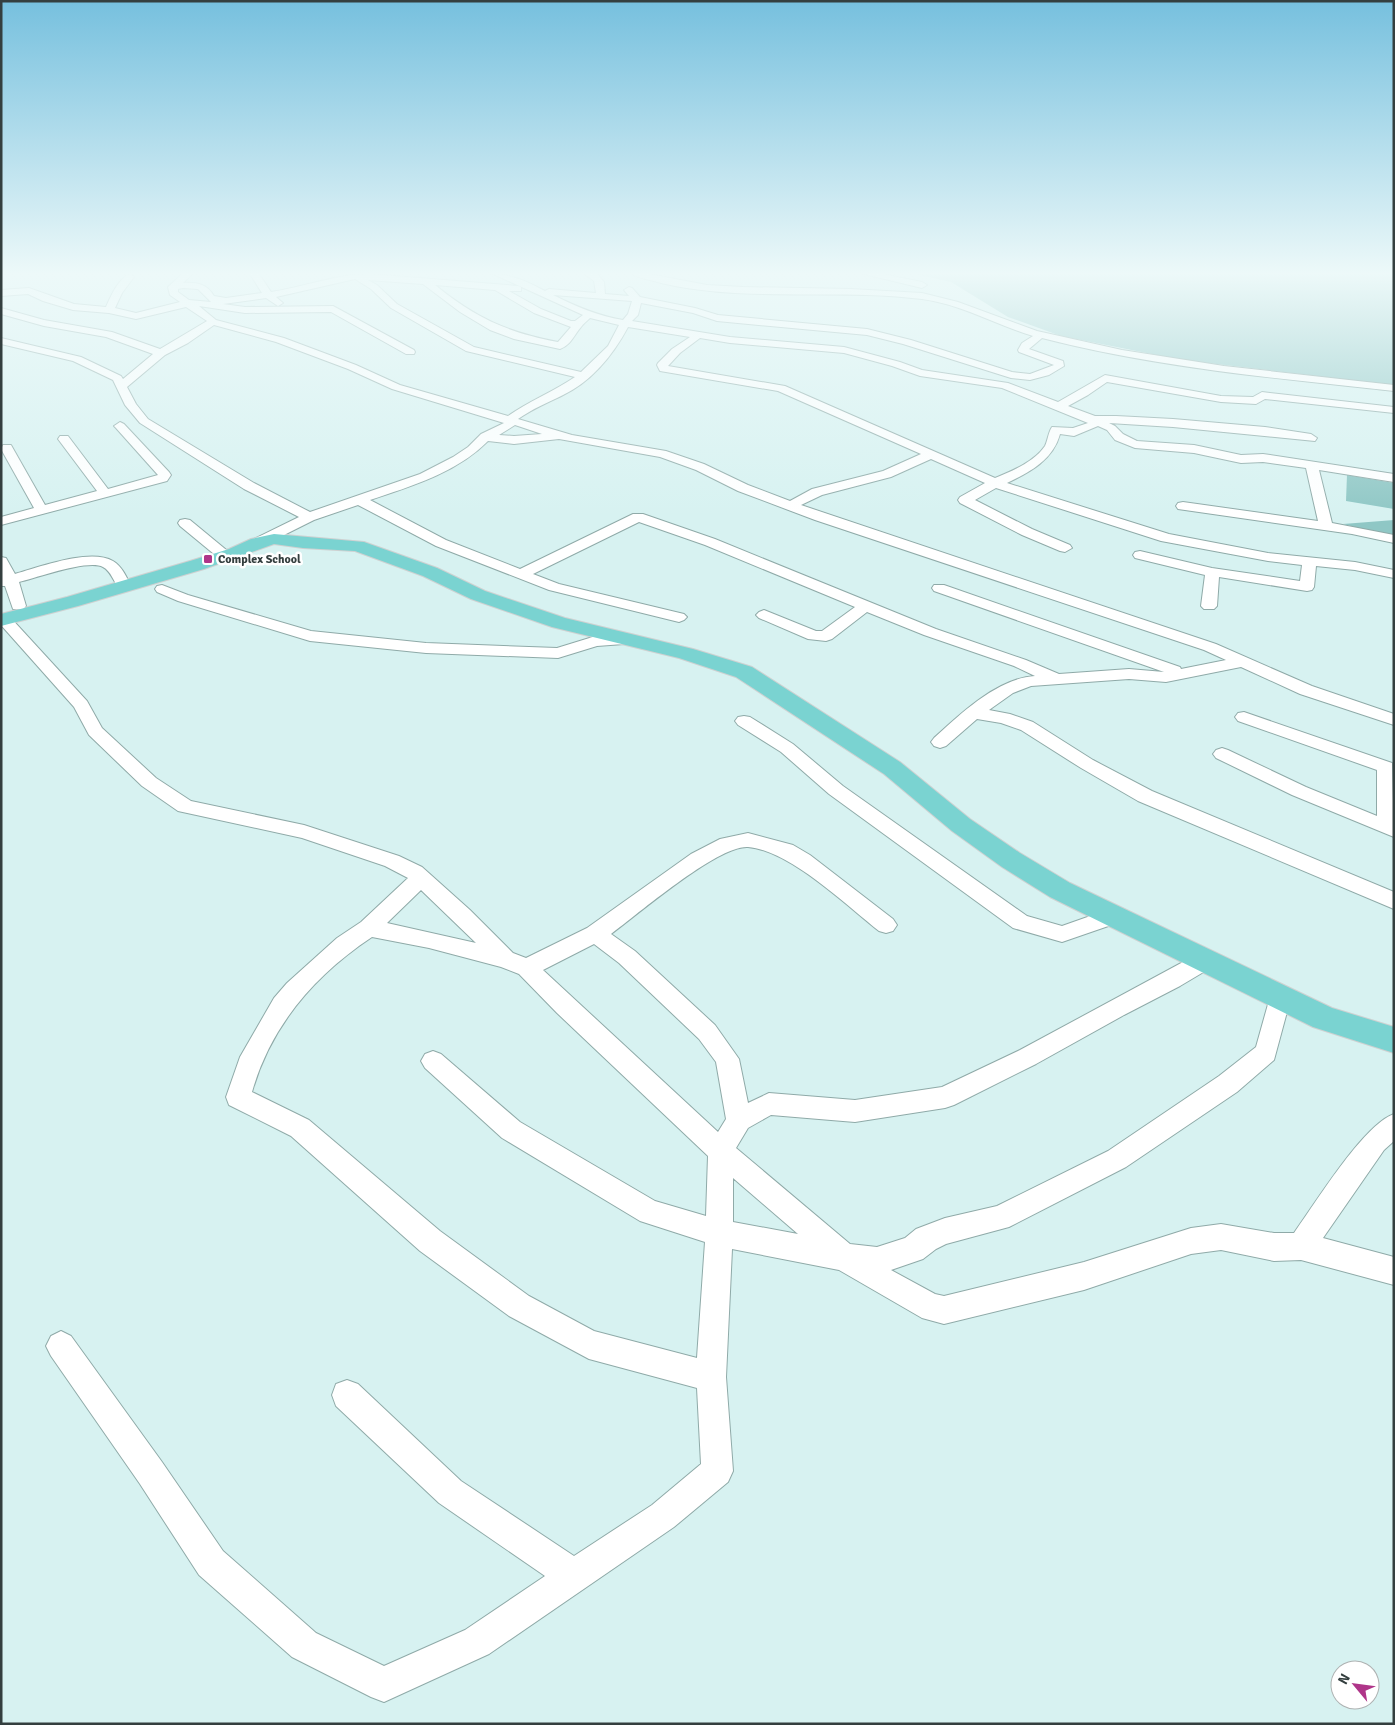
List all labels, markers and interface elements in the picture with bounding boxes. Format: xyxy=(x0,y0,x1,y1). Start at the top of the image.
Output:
place label: Complex School xyxy=(218,552,301,567)
marker: Complex School xyxy=(202,553,214,565)
north arrow xyxy=(1330,1660,1380,1710)
text: N xyxy=(1334,1671,1354,1687)

